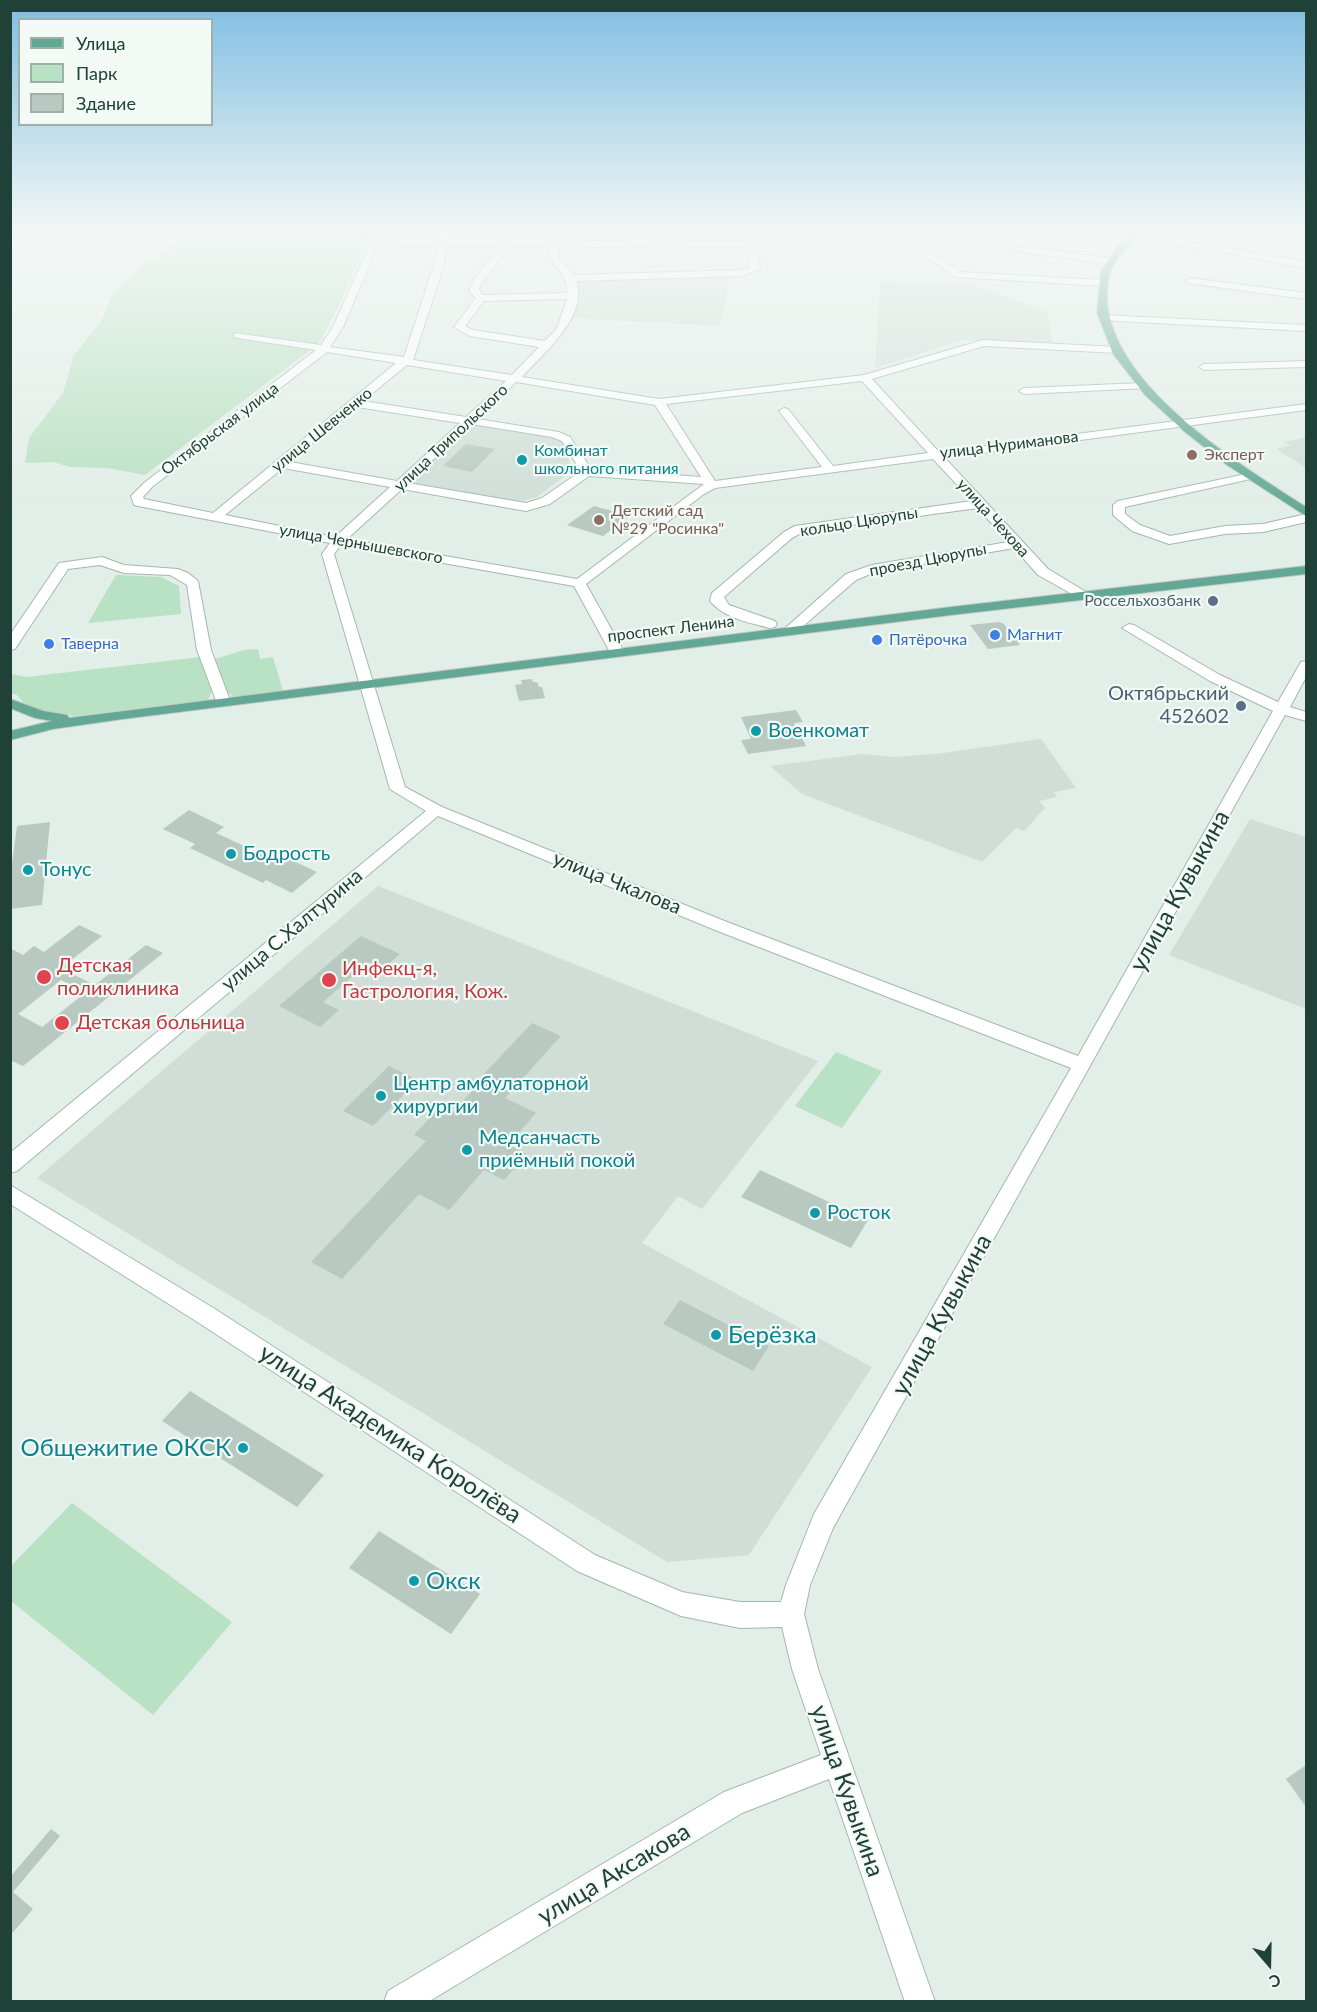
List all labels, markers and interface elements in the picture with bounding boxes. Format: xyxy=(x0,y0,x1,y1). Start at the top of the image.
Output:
legend xyxy=(18,18,213,126)
text: Улица xyxy=(76,32,126,54)
text: Парк xyxy=(76,62,117,84)
text: Здание xyxy=(76,92,136,114)
street label: Октябрьская улица xyxy=(157,379,283,479)
street label: улица Трипольского xyxy=(390,380,512,496)
street label: улица Шевченко xyxy=(268,384,376,476)
street label: улица Нуриманова xyxy=(939,427,1079,463)
place label: Комбинат школьного питания xyxy=(534,441,679,479)
place label: Эксперт xyxy=(1204,445,1265,465)
marker: Эксперт xyxy=(1185,448,1199,462)
marker: Комбинат школьного питания xyxy=(515,453,529,467)
street label: улица Чехова xyxy=(953,475,1033,561)
place label: Детский сад №29 "Росинка" xyxy=(611,501,724,539)
street label: кольцо Цюрупы xyxy=(799,503,919,541)
marker: Детский сад №29 "Росинка" xyxy=(592,513,606,527)
street label: улица Чернышевского xyxy=(278,520,444,568)
street label: проезд Цюрупы xyxy=(868,539,988,581)
place label: Россельхозбанк xyxy=(1084,591,1201,611)
marker: Россельхозбанк xyxy=(1206,594,1220,608)
street label: проспект Ленина xyxy=(607,612,735,646)
place label: Магнит xyxy=(1007,625,1062,645)
marker: Магнит xyxy=(988,628,1002,642)
place label: Пятёрочка xyxy=(889,630,967,650)
marker: Пятёрочка xyxy=(870,633,884,647)
place label: Таверна xyxy=(61,634,119,654)
marker: Таверна xyxy=(42,637,56,651)
place label: Октябрьский 452602 xyxy=(1108,682,1229,729)
marker: Октябрьский 452602 xyxy=(1234,699,1248,713)
place label: Военкомат xyxy=(768,719,869,743)
marker: Военкомат xyxy=(749,724,763,738)
street label: улица Кувыкина xyxy=(1124,805,1236,977)
place label: Бодрость xyxy=(243,842,330,866)
street label: улица Чкалова xyxy=(549,846,685,920)
marker: Бодрость xyxy=(224,847,238,861)
place label: Тонус xyxy=(40,858,92,882)
marker: Тонус xyxy=(21,863,35,877)
street label: улица С.Халтурина xyxy=(217,864,367,996)
place label: Детская поликлиника xyxy=(57,954,179,1001)
place label: Инфекц-я, Гастрология, Кож. xyxy=(342,957,508,1004)
marker: Детская поликлиника xyxy=(35,968,53,986)
marker: Инфекц-я, Гастрология, Кож. xyxy=(320,971,338,989)
place label: Детская больница xyxy=(76,1011,245,1035)
marker: Детская больница xyxy=(53,1014,71,1032)
place label: Центр амбулаторной хирургии xyxy=(393,1072,589,1119)
marker: Центр амбулаторной хирургии xyxy=(374,1089,388,1103)
place label: Медсанчасть приёмный покой xyxy=(479,1126,635,1173)
marker: Медсанчасть приёмный покой xyxy=(460,1143,474,1157)
place label: Росток xyxy=(827,1201,891,1225)
marker: Росток xyxy=(808,1206,822,1220)
street label: улица Кувыкина xyxy=(886,1229,998,1401)
place label: Берёзка xyxy=(728,1321,817,1349)
marker: Берёзка xyxy=(709,1328,723,1342)
street label: улица Академика Королёва xyxy=(254,1338,526,1530)
place label: Общежитие ОКСК xyxy=(21,1434,231,1462)
marker: Общежитие ОКСК xyxy=(236,1441,250,1455)
place label: Окск xyxy=(426,1567,481,1595)
marker: Окск xyxy=(407,1574,421,1588)
street label: улица Кувыкина xyxy=(804,1701,890,1881)
street label: улица Аксакова xyxy=(533,1817,695,1931)
north arrow xyxy=(1239,1934,1299,1994)
text: С xyxy=(1267,1971,1284,1992)

